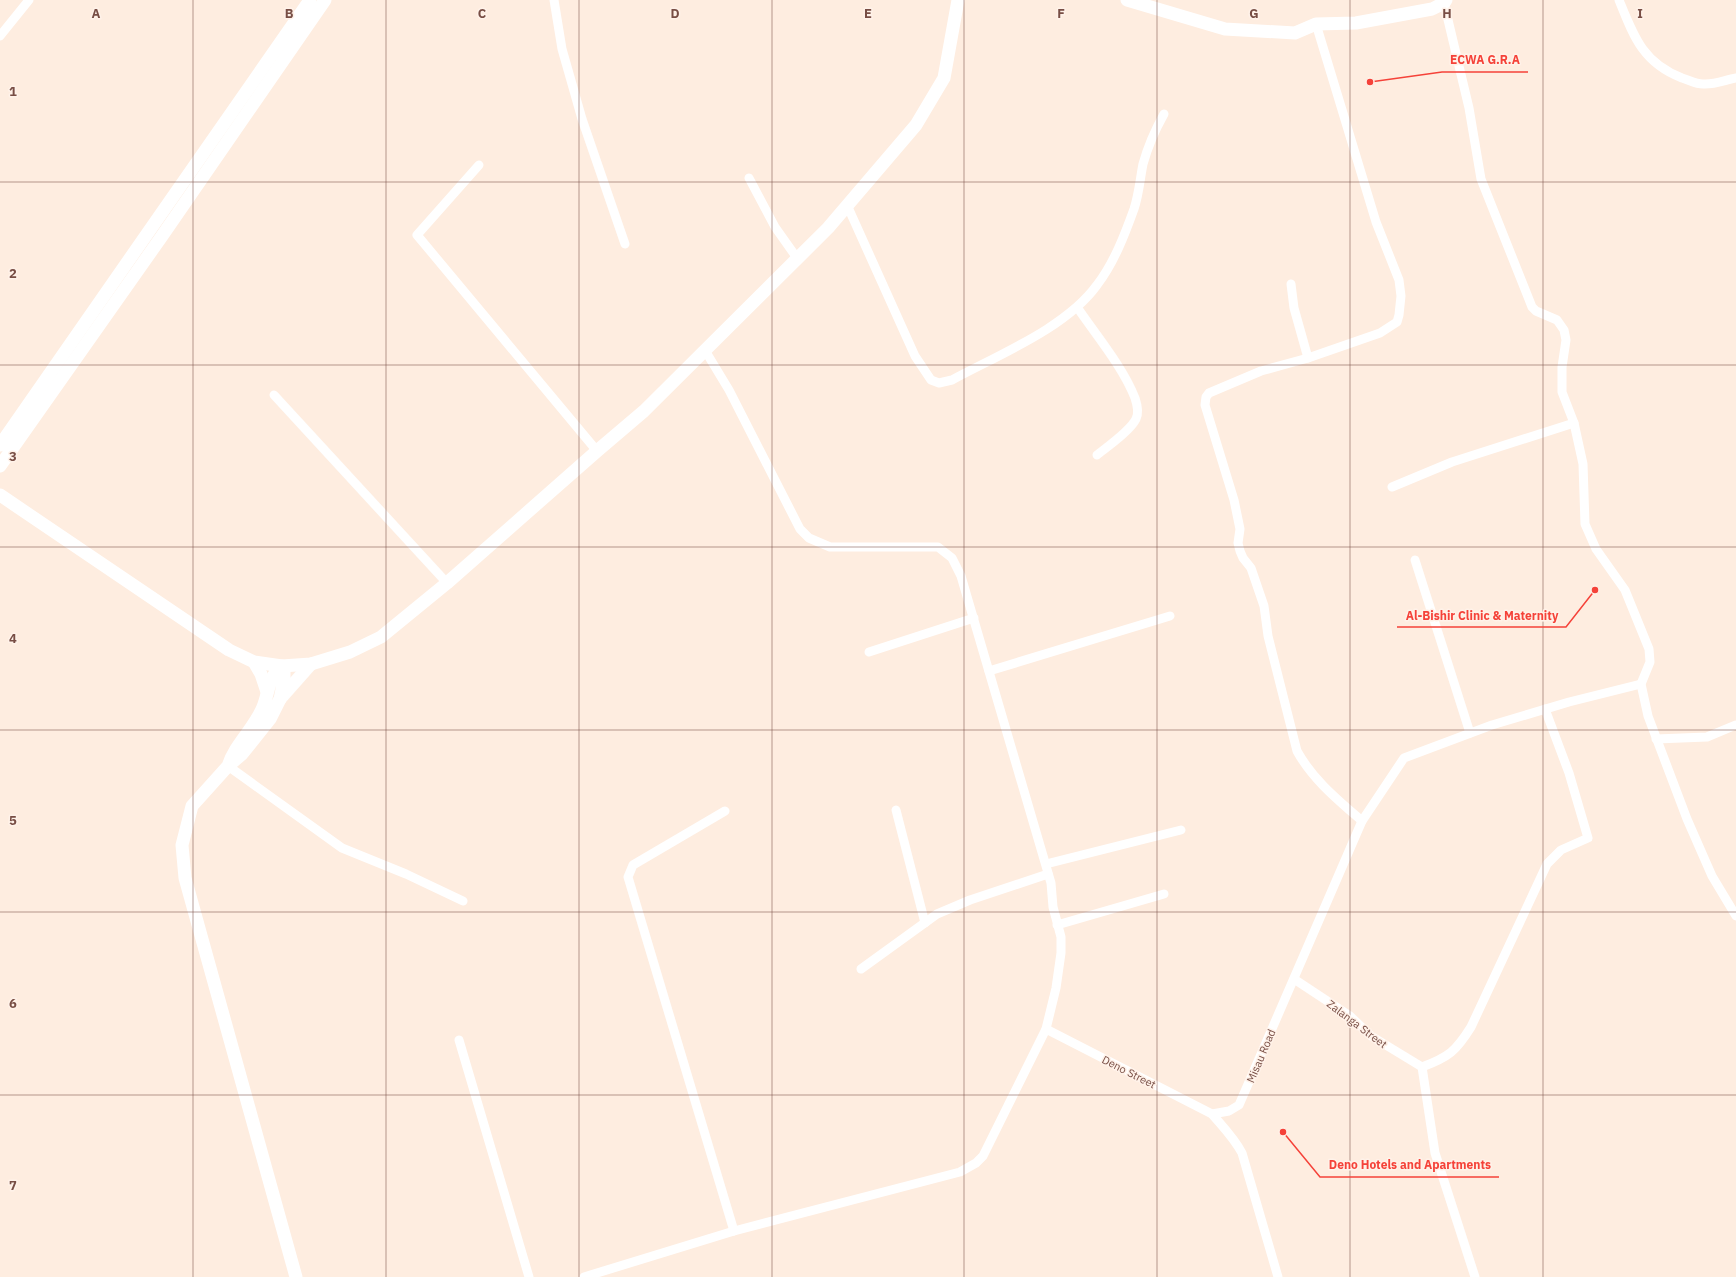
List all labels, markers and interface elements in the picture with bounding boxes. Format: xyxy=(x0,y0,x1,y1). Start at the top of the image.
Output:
text: A xyxy=(92,5,101,22)
text: B xyxy=(285,5,294,22)
text: C xyxy=(478,5,487,22)
text: D xyxy=(670,5,680,22)
text: E xyxy=(864,5,872,22)
text: F xyxy=(1057,5,1065,22)
text: G xyxy=(1249,5,1259,22)
text: H xyxy=(1442,5,1452,22)
text: I xyxy=(1637,5,1643,22)
callout: ECWA G.R.A xyxy=(1442,48,1528,72)
text: ECWA G.R.A xyxy=(1450,52,1520,67)
text: 1 xyxy=(9,83,17,100)
text: 2 xyxy=(9,265,17,282)
text: 3 xyxy=(9,448,17,465)
callout: Al-Bishir Clinic & Maternity xyxy=(1397,603,1566,627)
text: Al-Bishir Clinic & Maternity xyxy=(1406,608,1559,623)
text: 4 xyxy=(9,630,17,647)
text: 5 xyxy=(9,812,17,829)
text: 6 xyxy=(9,995,17,1012)
street label: Zalanga Street xyxy=(1324,997,1390,1051)
street label: Misau Road xyxy=(1243,1027,1279,1085)
street label: Deno Street xyxy=(1100,1052,1158,1092)
callout: Deno Hotels and Apartments xyxy=(1320,1153,1499,1177)
text: Deno Hotels and Apartments xyxy=(1329,1157,1491,1172)
text: 7 xyxy=(9,1177,17,1194)

